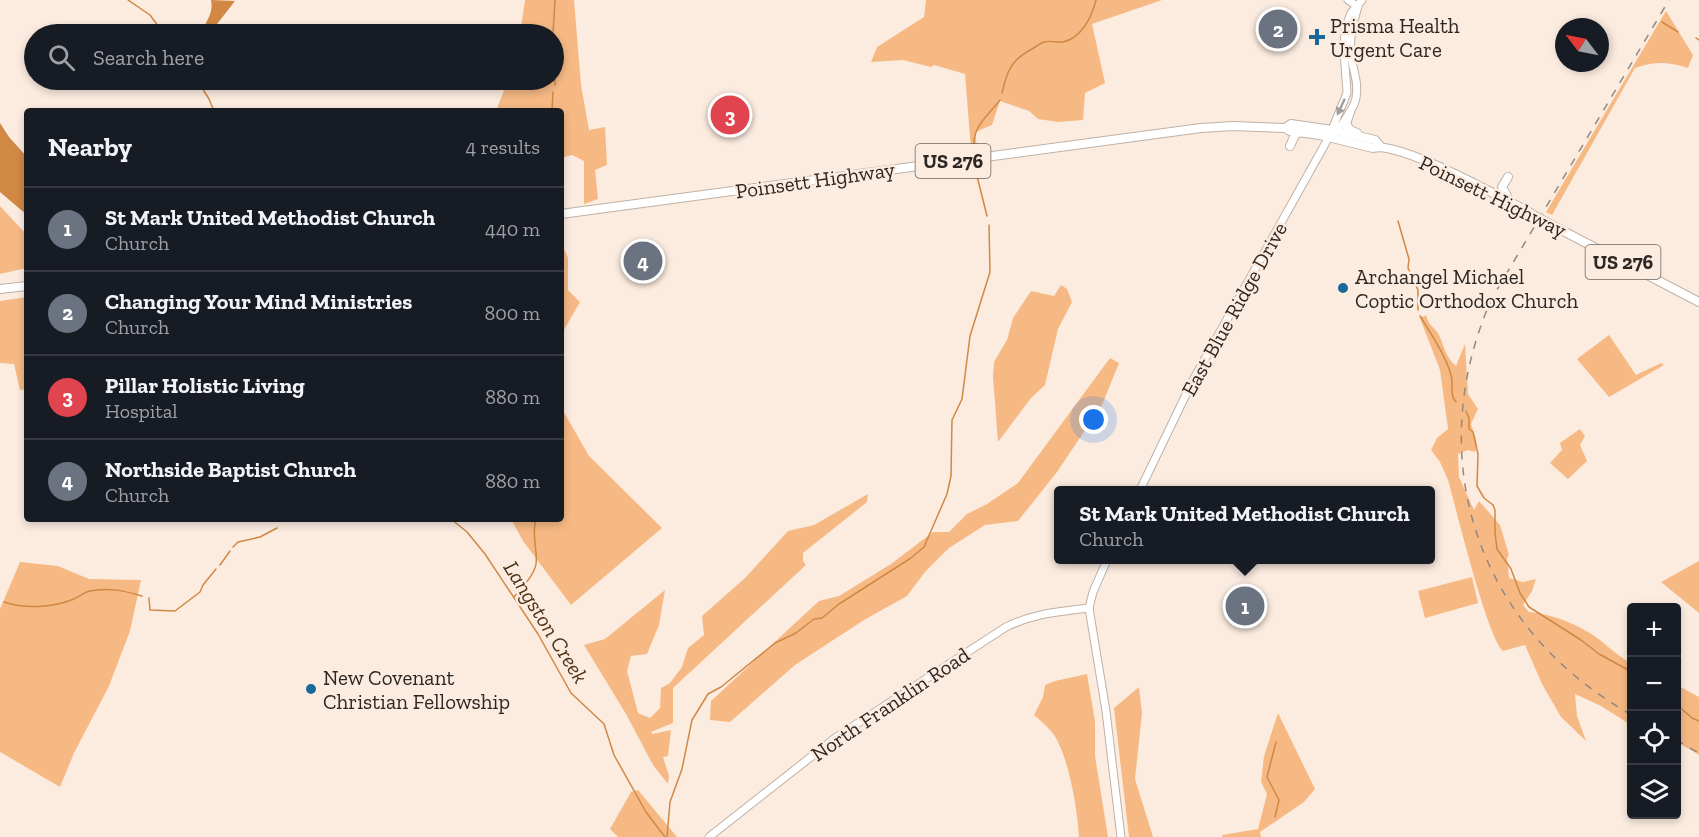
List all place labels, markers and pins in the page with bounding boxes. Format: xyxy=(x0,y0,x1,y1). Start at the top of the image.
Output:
pin: 2 xyxy=(1258,6,1298,51)
place label: Prisma Health Urgent Care xyxy=(1330,13,1460,62)
marker: Prisma Health Urgent Care xyxy=(1308,28,1326,46)
pin: 3 xyxy=(710,92,750,138)
pin: 4 xyxy=(624,238,662,284)
place label: Archangel Michael Coptic Orthodox Church xyxy=(1355,264,1579,313)
marker: Archangel Michael Coptic Orthodox Church xyxy=(1336,281,1350,295)
pin: 1 xyxy=(1226,584,1264,628)
place label: New Covenant Christian Fellowship xyxy=(323,665,510,714)
marker: New Covenant Christian Fellowship xyxy=(304,682,318,696)

